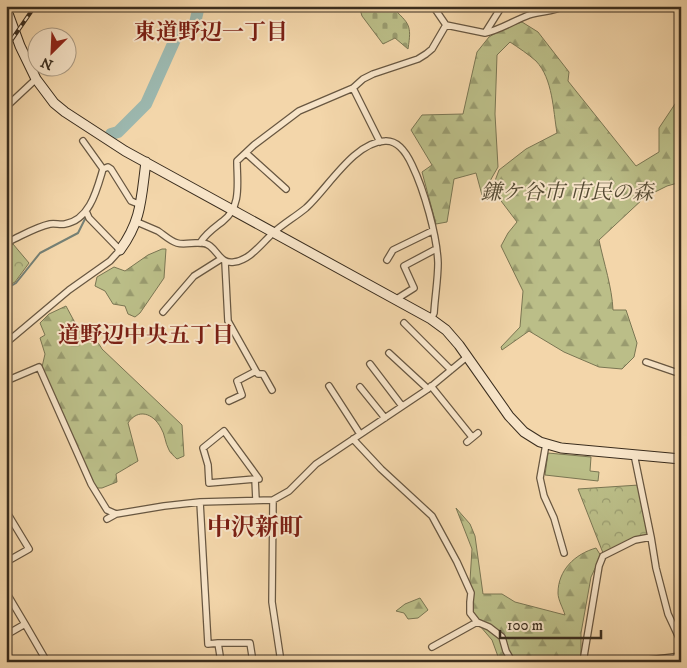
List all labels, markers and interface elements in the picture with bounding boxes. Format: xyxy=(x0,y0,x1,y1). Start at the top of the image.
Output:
district label: 東道野辺一丁目 xyxy=(134,19,288,46)
north arrow xyxy=(28,28,78,78)
text: N xyxy=(38,52,56,74)
park label: 鎌ケ谷市 市民の森 xyxy=(481,180,655,206)
district label: 道野辺中央五丁目 xyxy=(58,322,234,349)
district label: 中沢新町 xyxy=(207,513,303,543)
scale bar xyxy=(500,608,601,640)
text: 100 m xyxy=(507,616,543,635)

